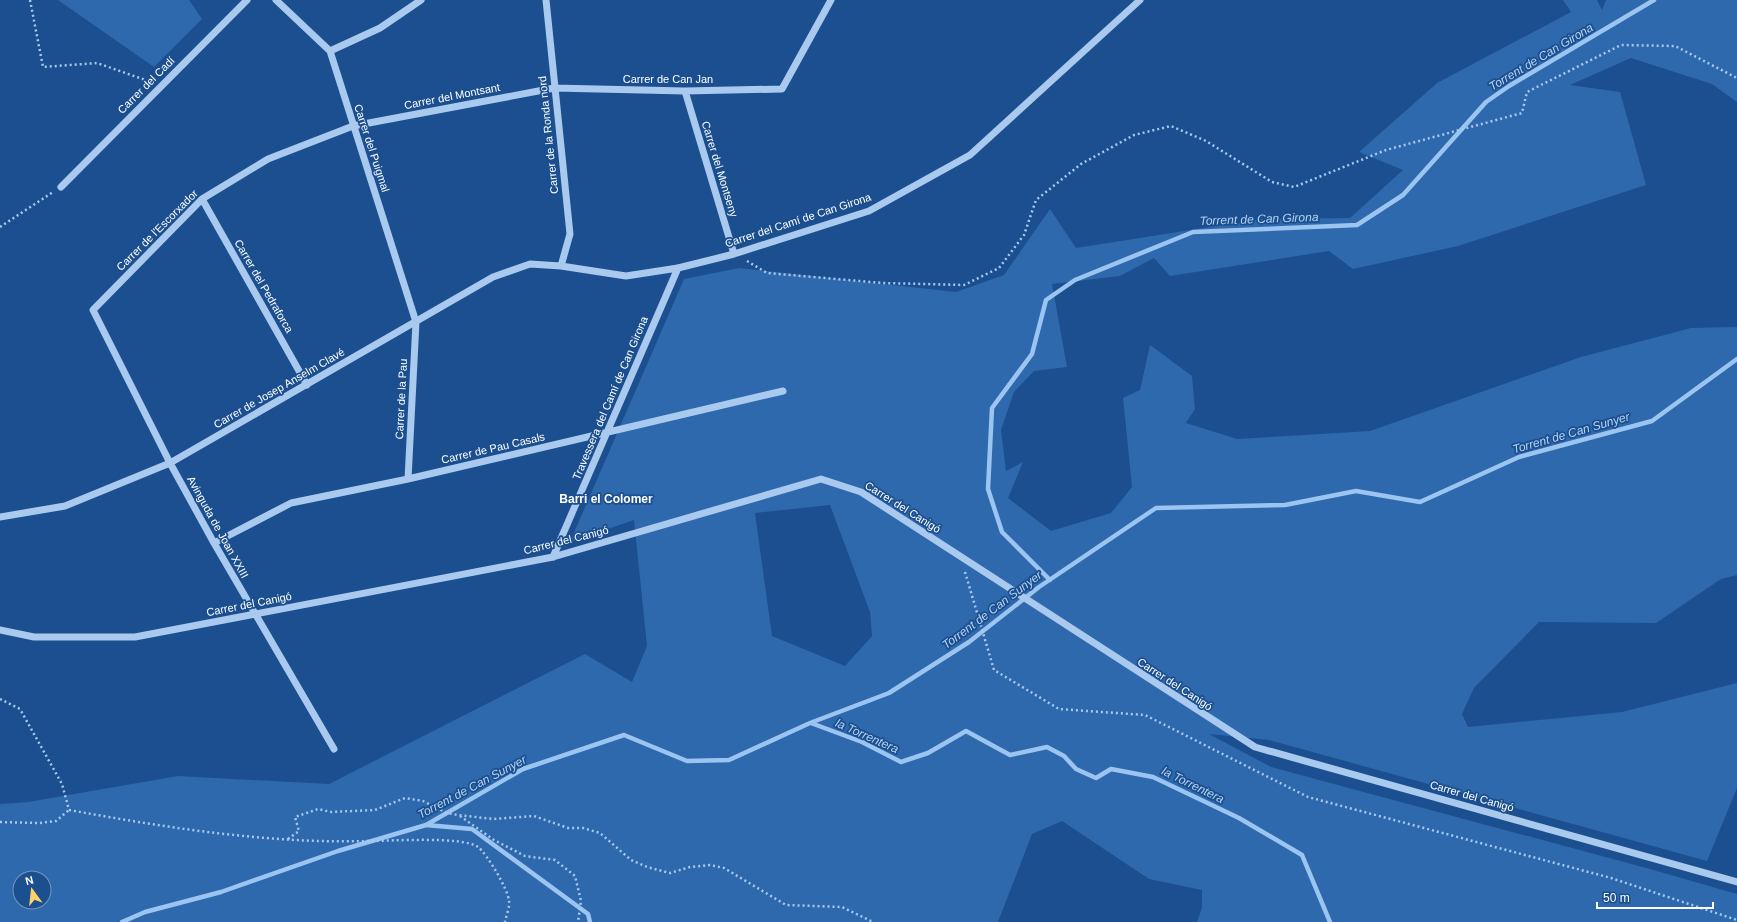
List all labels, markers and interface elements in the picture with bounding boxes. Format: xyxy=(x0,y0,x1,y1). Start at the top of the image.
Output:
water label: Torrent de Can Girona xyxy=(1486,20,1596,94)
street label: Carrer del Cadí xyxy=(115,54,177,116)
street label: Carrer de Can Jan xyxy=(623,73,713,85)
street label: Carrer de la Ronda nord xyxy=(536,75,560,195)
street label: Carrer del Montsant xyxy=(403,81,501,111)
street label: Carrer del Puigmal xyxy=(352,103,392,193)
street label: Carrer del Montseny xyxy=(700,120,740,219)
street label: Carrer de l'Escorxador xyxy=(114,187,200,273)
street label: Carrer del Camí de Can Girona xyxy=(723,190,873,249)
water label: Torrent de Can Girona xyxy=(1199,210,1319,228)
street label: Carrer del Pedraforca xyxy=(232,237,296,336)
street label: Travessera del Camí de Can Girona xyxy=(570,314,650,481)
street label: Carrer de Josep Anselm Clavé xyxy=(211,346,347,430)
street label: Carrer de la Pau xyxy=(393,358,409,440)
water label: Torrent de Can Sunyer xyxy=(1511,409,1632,456)
street label: Carrer de Pau Casals xyxy=(440,430,546,466)
street label: Avinguda de Joan XXIII xyxy=(185,474,251,580)
street label: Carrer del Canigó xyxy=(863,479,943,535)
district label: Barri el Colomer xyxy=(559,492,653,506)
street label: Carrer del Canigó xyxy=(522,524,610,556)
water label: Torrent de Can Sunyer xyxy=(939,567,1045,652)
street label: Carrer del Canigó xyxy=(205,590,293,618)
street label: Carrer del Canigó xyxy=(1135,655,1215,713)
water label: la Torrentera xyxy=(833,716,901,756)
water label: Torrent de Can Sunyer xyxy=(415,752,530,822)
water label: la Torrentera xyxy=(1160,764,1227,806)
street label: Carrer del Canigó xyxy=(1429,778,1515,814)
north arrow xyxy=(12,870,52,910)
text: N xyxy=(24,874,35,887)
scale bar xyxy=(1597,884,1713,910)
text: 50 m xyxy=(1603,891,1630,905)

